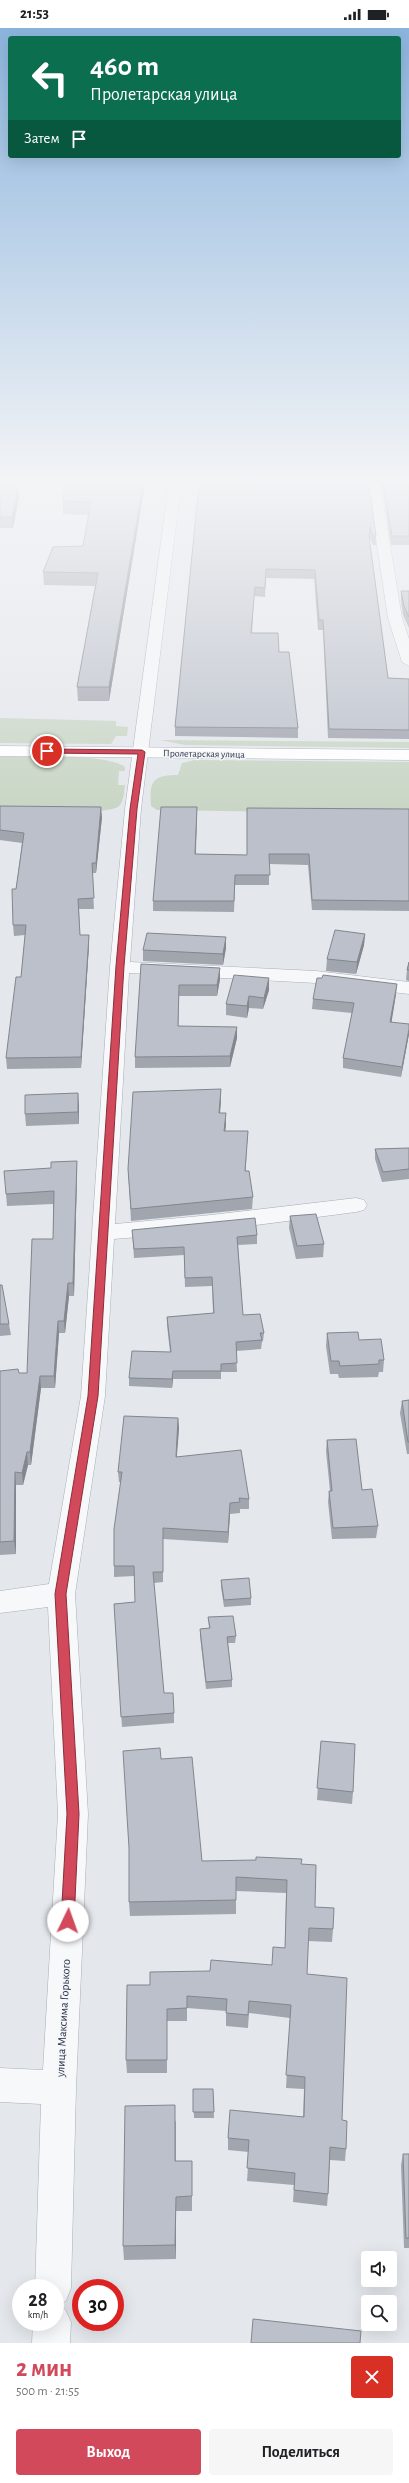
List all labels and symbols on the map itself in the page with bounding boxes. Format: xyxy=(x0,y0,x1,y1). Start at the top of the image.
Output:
pin xyxy=(30,734,64,768)
street label: Пролетарская улица xyxy=(163,748,245,760)
position arrow xyxy=(47,1900,89,1942)
street label: улица Максима Горького xyxy=(54,1958,73,2078)
speed limit sign: 30 xyxy=(72,2279,124,2331)

